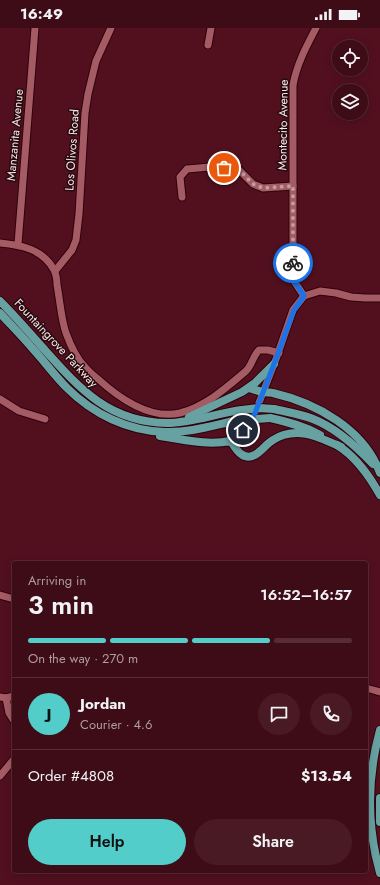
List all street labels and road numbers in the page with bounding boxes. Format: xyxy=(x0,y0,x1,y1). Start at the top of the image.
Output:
street label: Montecito Avenue xyxy=(273,79,293,171)
street label: Manzanita Avenue xyxy=(2,88,28,182)
street label: Los Olivos Road xyxy=(60,109,84,191)
street label: Fountaingrove Parkway xyxy=(10,295,102,392)

